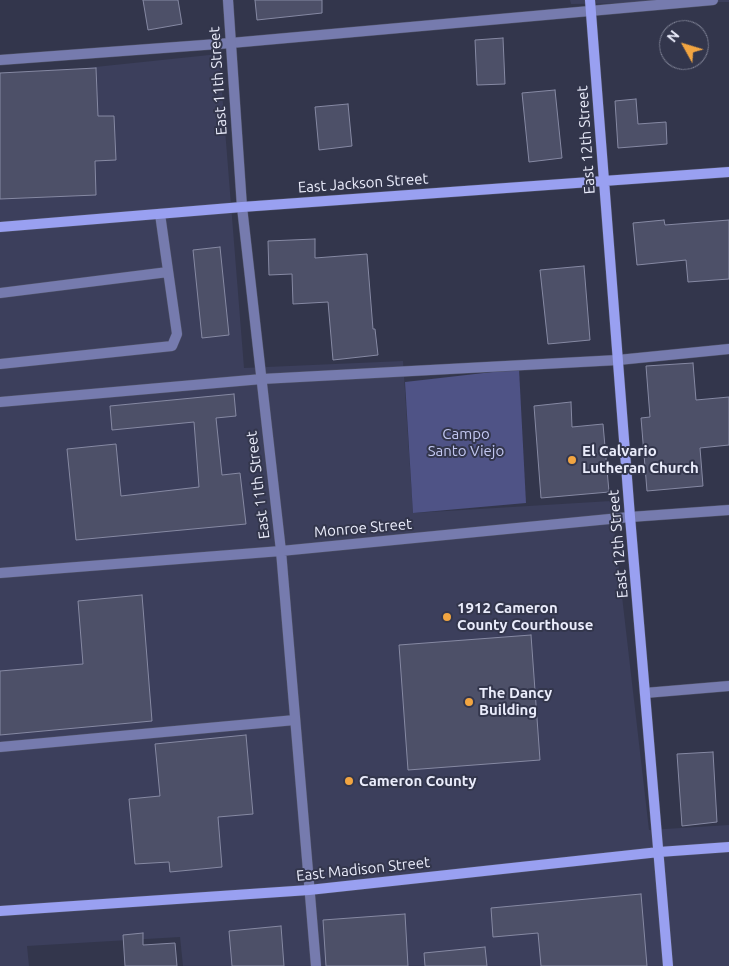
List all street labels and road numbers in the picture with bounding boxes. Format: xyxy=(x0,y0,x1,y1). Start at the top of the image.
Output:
street label: East 11th Street xyxy=(205,26,231,136)
street label: East 12th Street xyxy=(573,85,599,195)
street label: East Jackson Street xyxy=(297,169,429,197)
street label: East 11th Street xyxy=(242,430,274,540)
street label: East 12th Street xyxy=(604,489,632,599)
street label: Monroe Street xyxy=(313,515,413,541)
street label: East Madison Street xyxy=(295,853,431,885)

